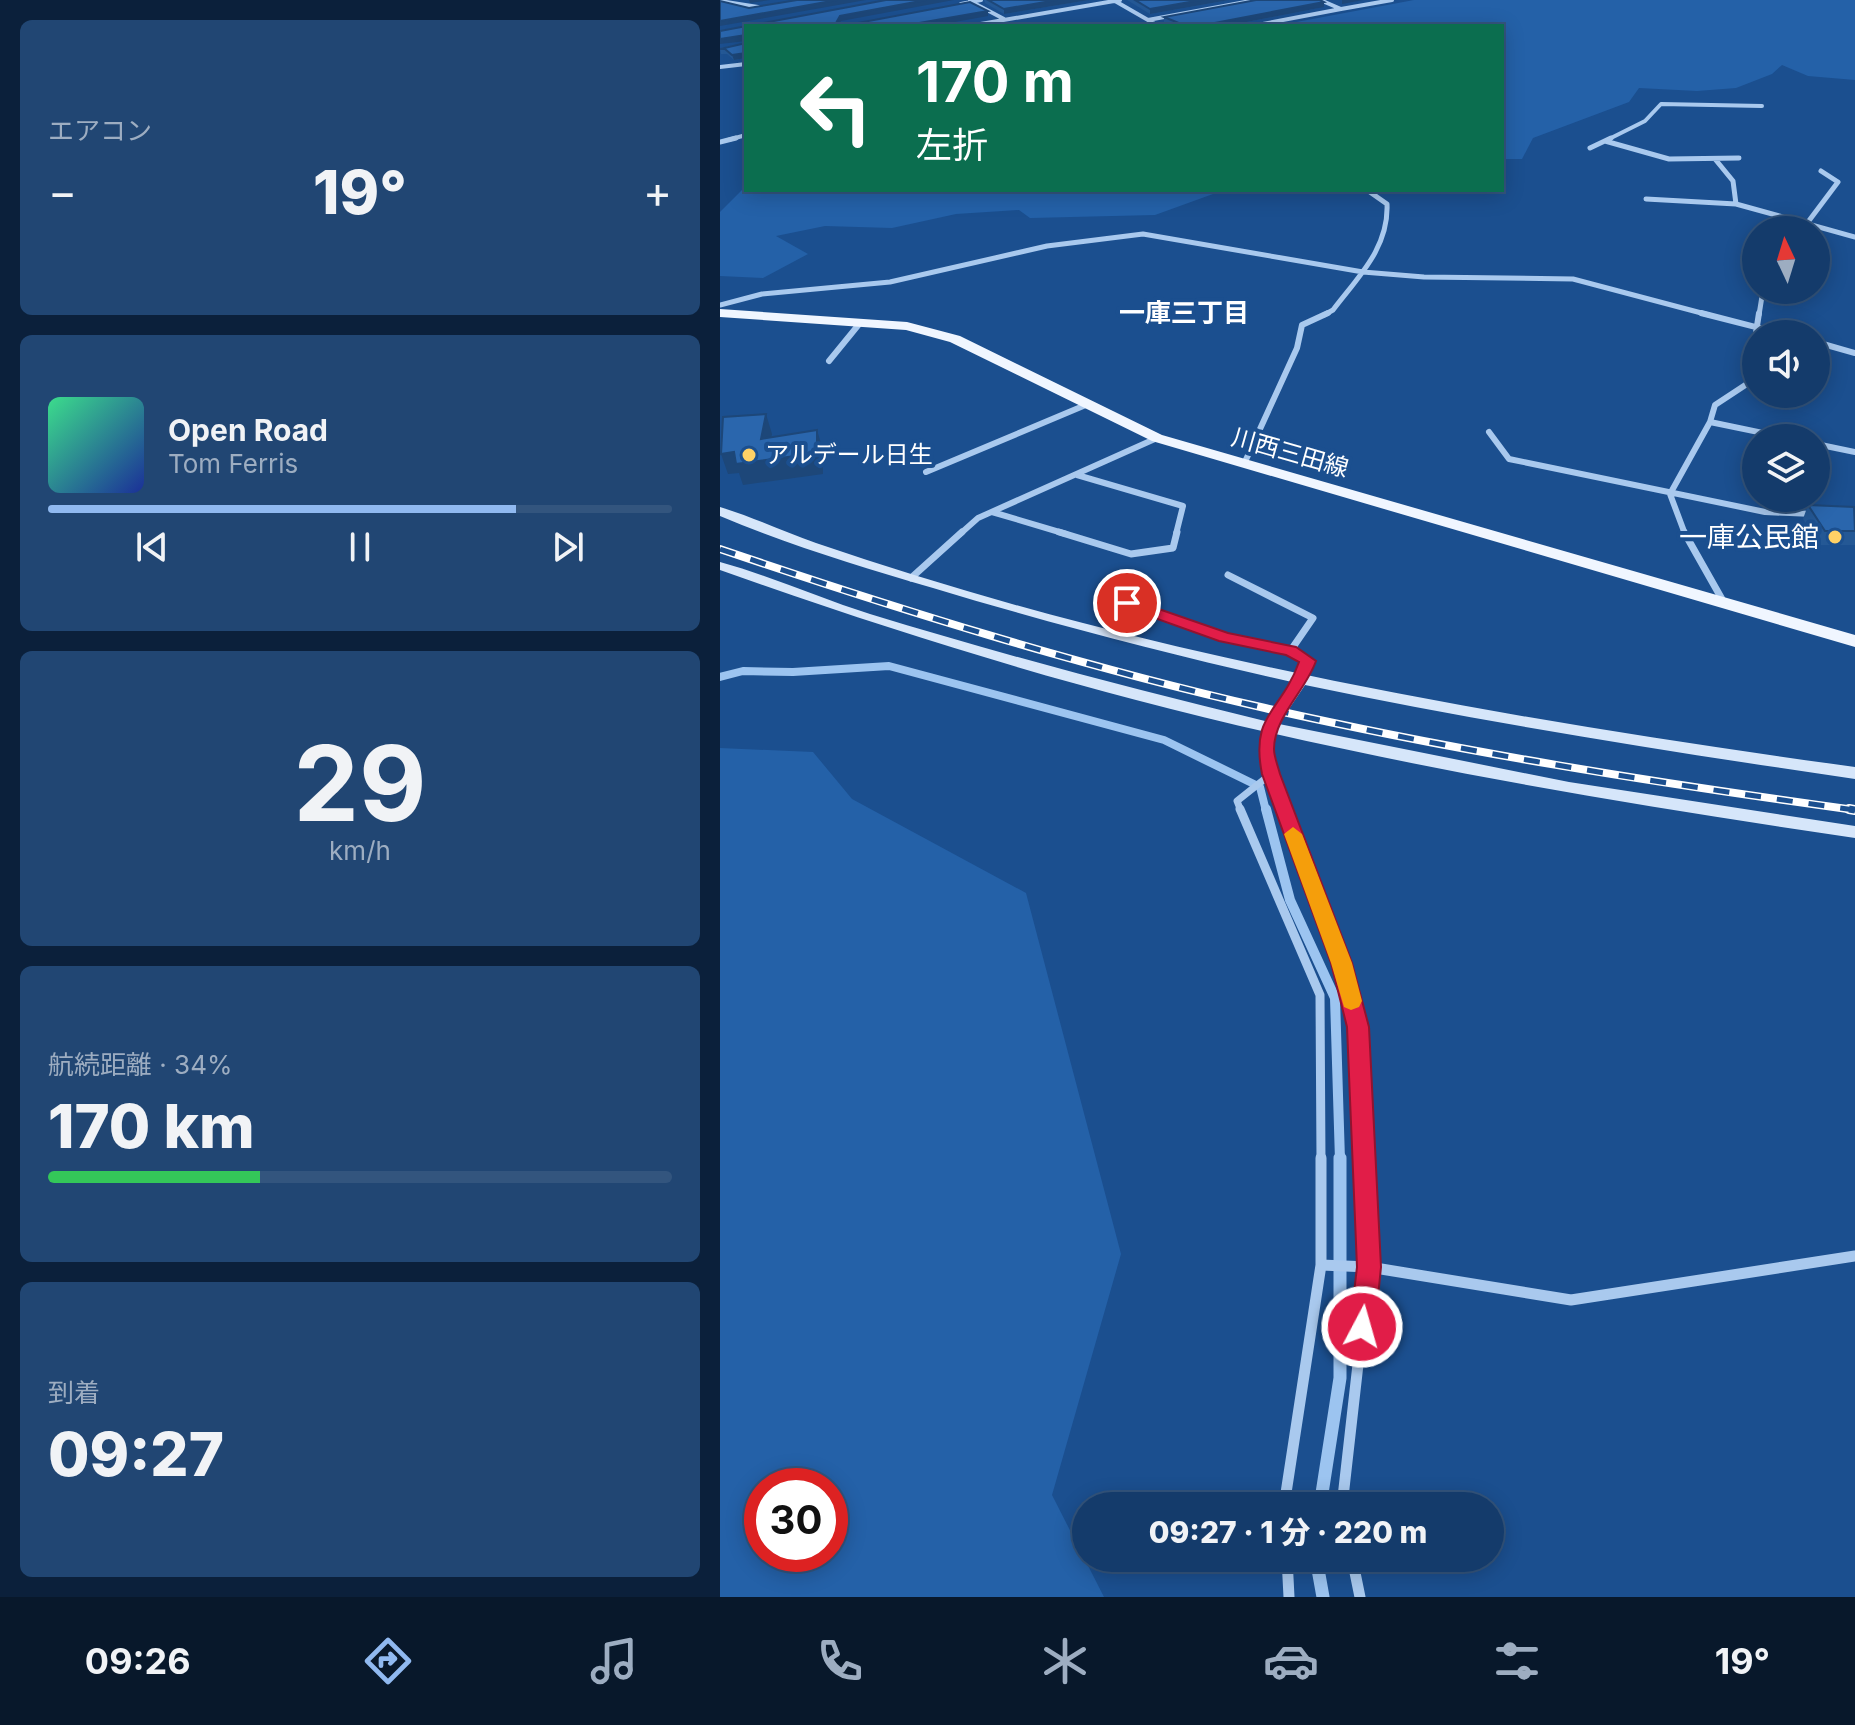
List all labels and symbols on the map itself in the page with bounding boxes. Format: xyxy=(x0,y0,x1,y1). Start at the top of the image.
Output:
north arrow xyxy=(1742,216,1830,304)
district label: 一庫三丁目 xyxy=(1119,297,1249,328)
street label: 川西三田線 xyxy=(1228,422,1352,483)
place label: アルデール日生 xyxy=(765,440,933,469)
marker: アルデール日生 xyxy=(740,446,758,464)
place label: 一庫公民館 xyxy=(1679,520,1819,554)
marker: 一庫公民館 xyxy=(1826,528,1844,546)
pin xyxy=(1093,569,1161,637)
position arrow xyxy=(1320,1285,1404,1369)
speed limit sign: 30 xyxy=(744,1468,848,1572)

